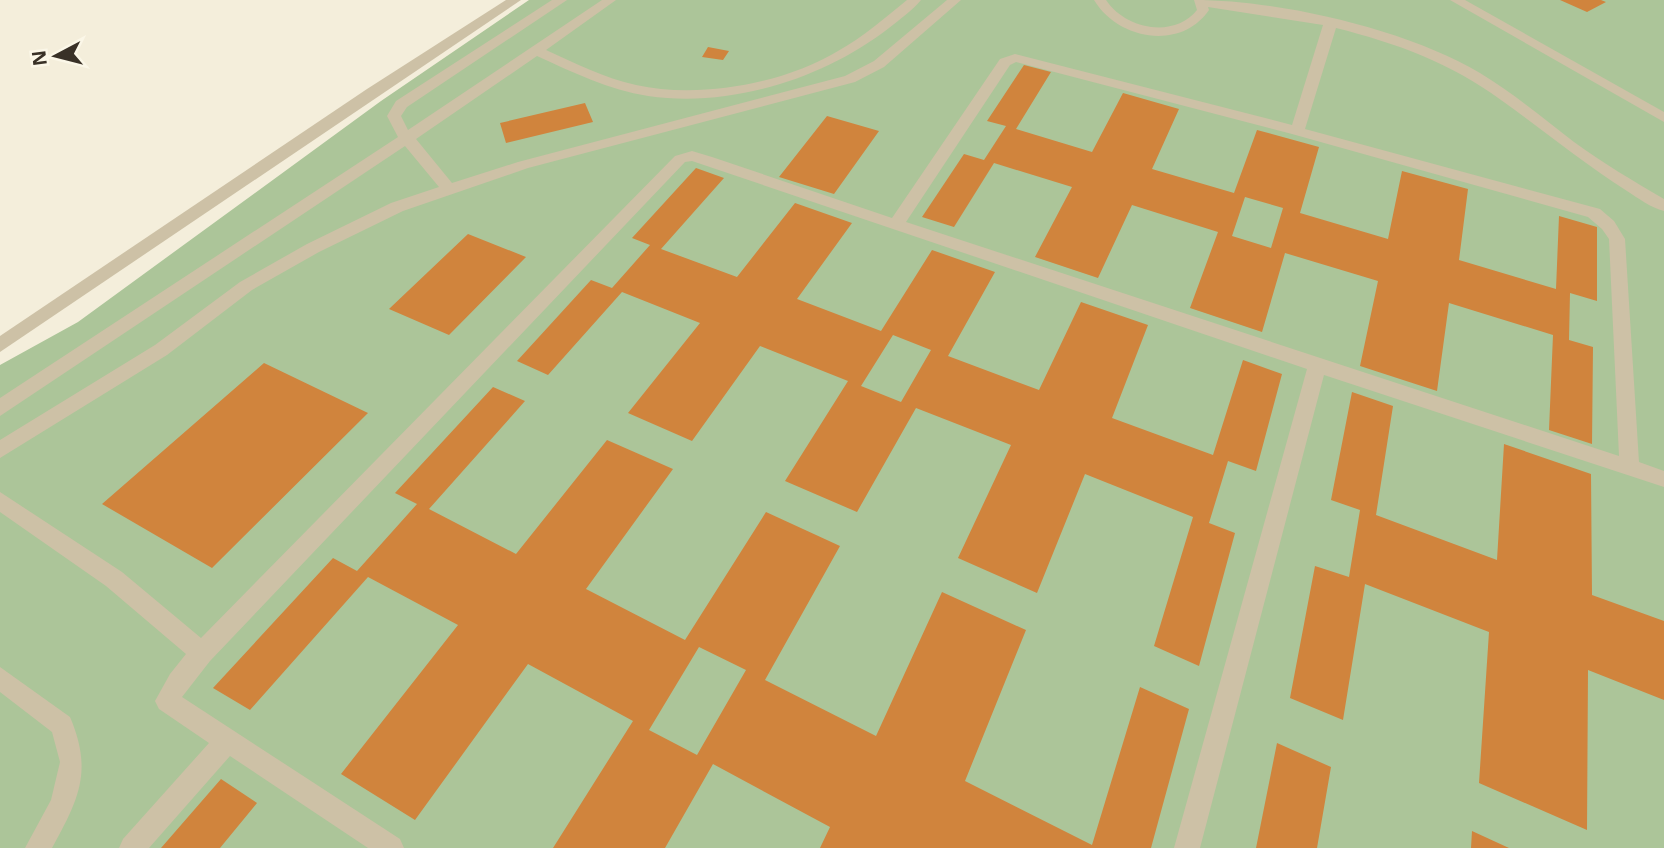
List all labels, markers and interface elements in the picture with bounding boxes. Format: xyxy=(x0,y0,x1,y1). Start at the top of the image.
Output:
north arrow xyxy=(21,21,91,91)
text: N xyxy=(25,49,53,67)

